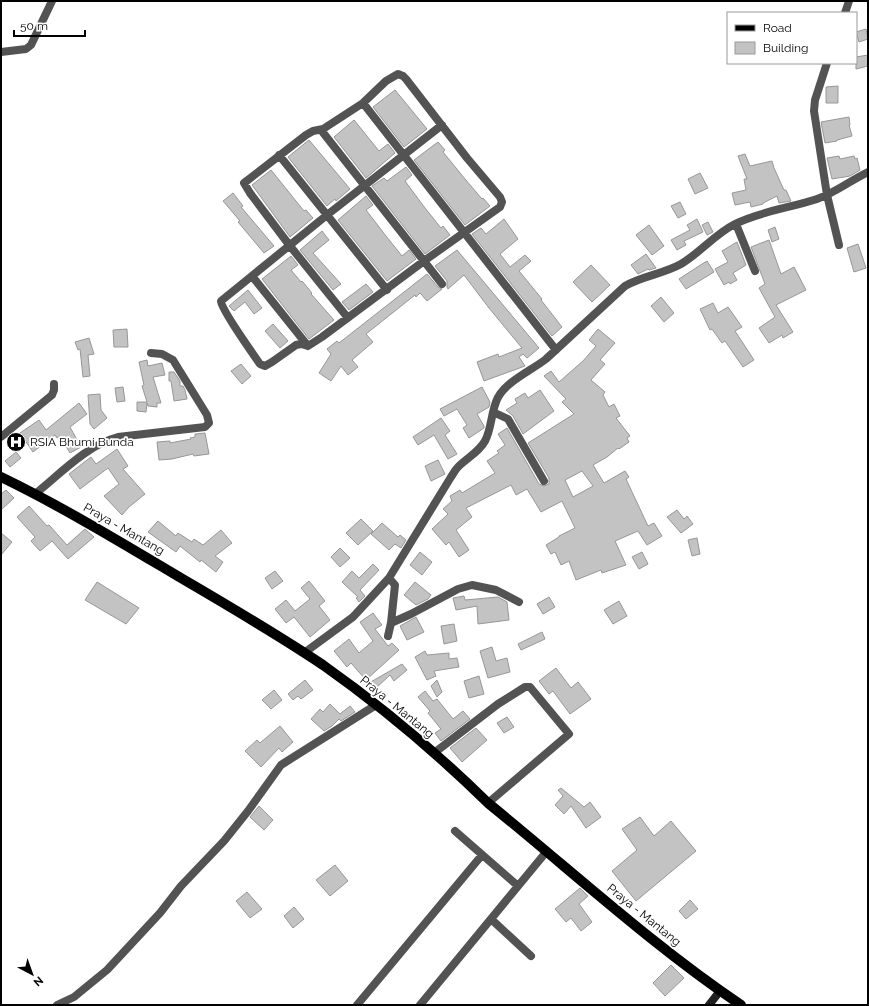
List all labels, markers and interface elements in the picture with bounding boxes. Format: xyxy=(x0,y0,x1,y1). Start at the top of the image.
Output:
scale bar xyxy=(14,12,85,38)
legend xyxy=(727,12,857,64)
text: 50 m xyxy=(20,19,48,33)
text: Road xyxy=(763,21,792,35)
text: Building xyxy=(763,41,809,55)
hospital icon: RSIA Bhumi Bunda xyxy=(5,431,27,453)
place label: RSIA Bhumi Bunda xyxy=(30,435,134,449)
street label: Praya - Mantang xyxy=(81,500,167,558)
street label: Praya - Mantang xyxy=(357,673,437,741)
street label: Praya - Mantang xyxy=(604,881,684,949)
north arrow xyxy=(12,954,52,994)
text: N xyxy=(31,974,46,989)

